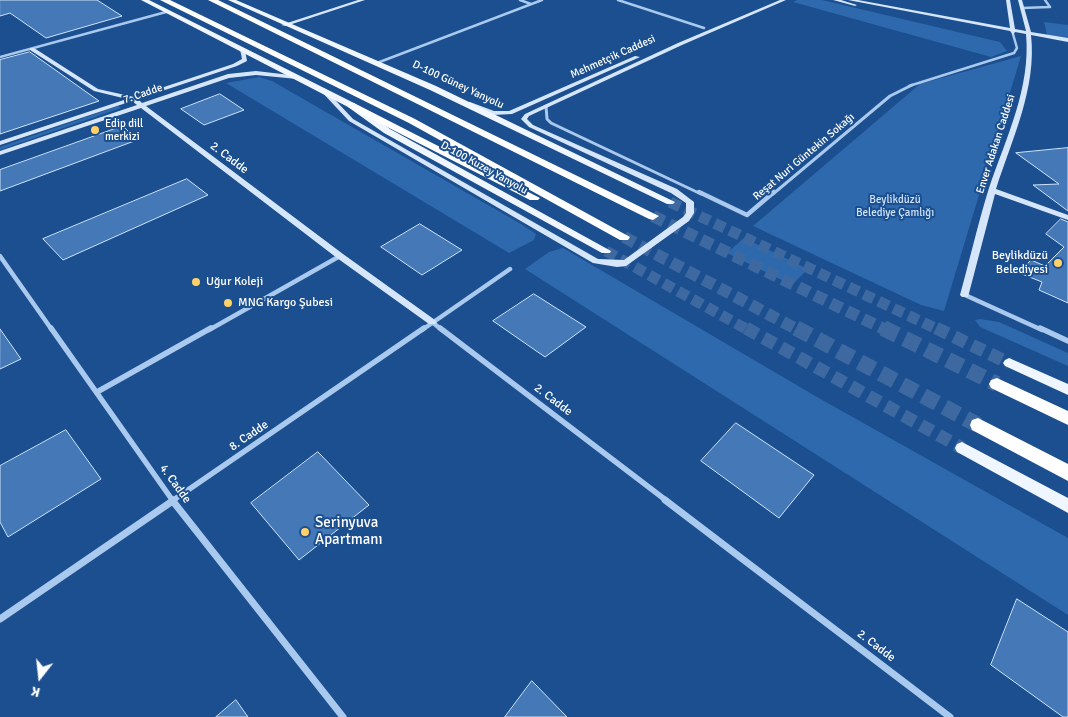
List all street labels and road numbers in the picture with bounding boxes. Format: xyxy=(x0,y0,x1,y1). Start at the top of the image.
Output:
street label: Mehmetçik Caddesi xyxy=(568,32,658,82)
street label: D-100 Güney Yanyolu xyxy=(410,58,506,112)
street label: 7. Cadde xyxy=(122,81,164,107)
street label: Enver Adakan Caddesi xyxy=(974,93,1018,195)
street label: Reşat Nuri Güntekin Sokağı xyxy=(751,111,857,203)
street label: 2. Cadde xyxy=(207,139,251,177)
street label: D-100 Kuzey Yanyolu xyxy=(438,139,530,197)
street label: 2. Cadde xyxy=(531,381,575,419)
street label: 8. Cadde xyxy=(227,418,271,454)
street label: 4. Cadde xyxy=(156,462,194,506)
street label: 2. Cadde xyxy=(854,627,898,665)

